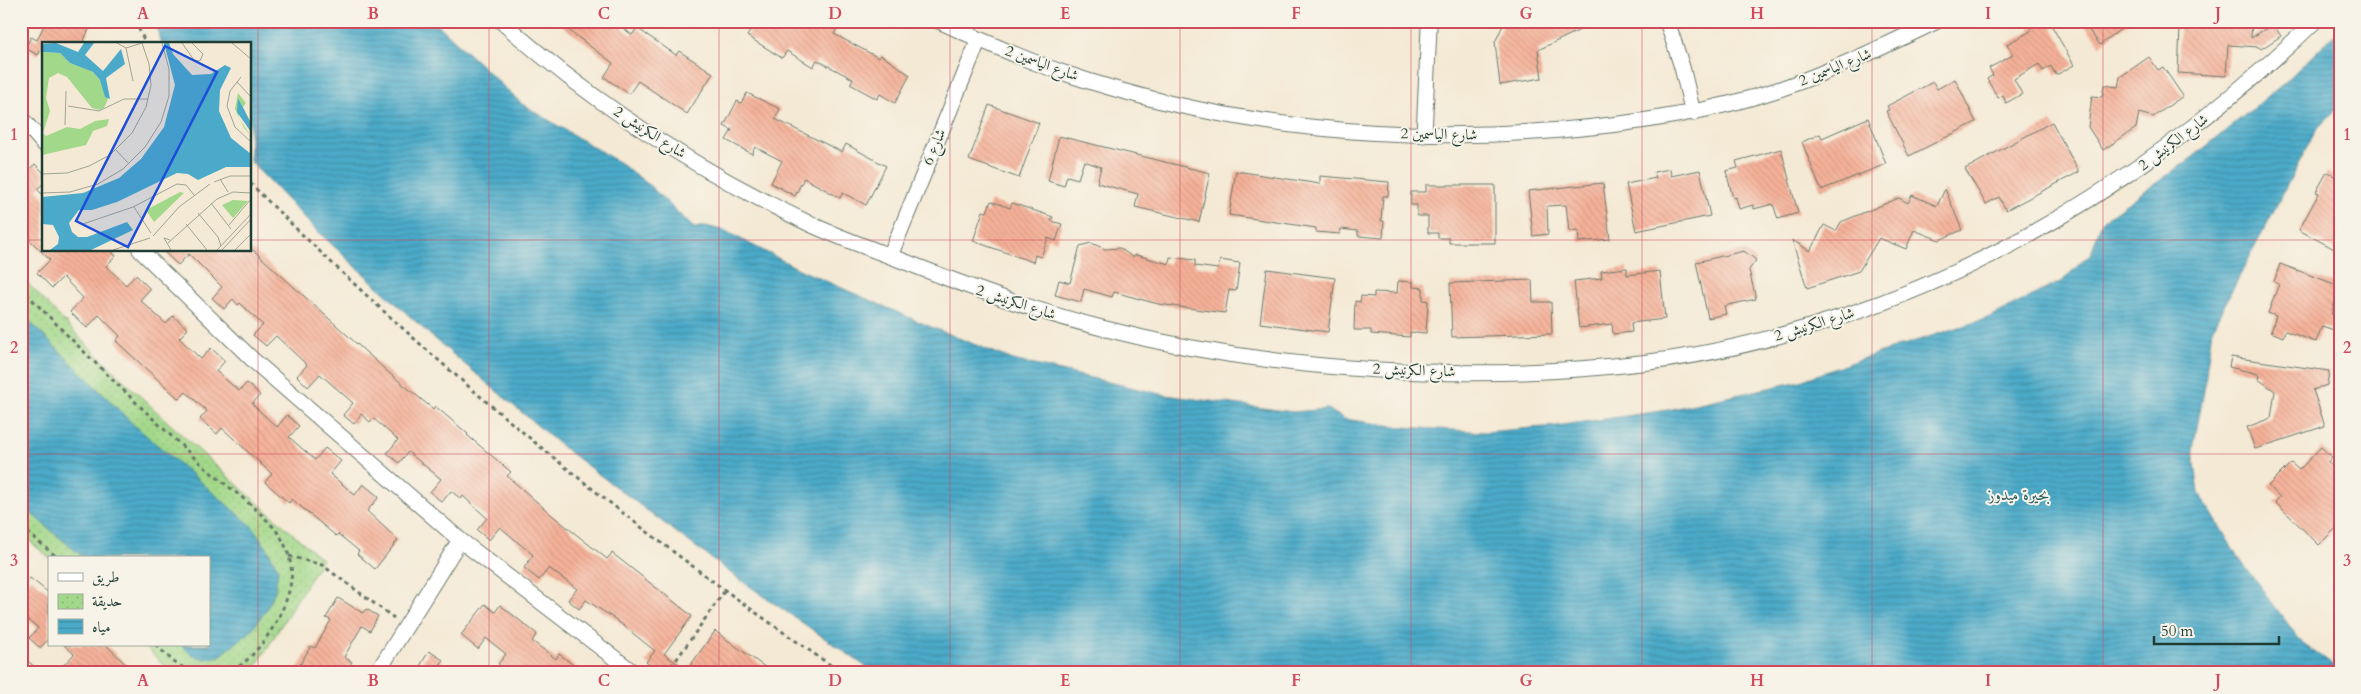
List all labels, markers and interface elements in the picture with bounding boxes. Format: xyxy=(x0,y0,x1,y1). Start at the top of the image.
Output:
text: A xyxy=(137,3,149,25)
text: B xyxy=(367,3,379,25)
text: C xyxy=(598,3,610,25)
text: D xyxy=(828,3,842,25)
text: E xyxy=(1060,3,1070,25)
text: F xyxy=(1291,3,1301,25)
text: G xyxy=(1519,3,1533,25)
text: H xyxy=(1750,3,1764,25)
text: I xyxy=(1985,3,1991,25)
text: J xyxy=(2213,3,2221,25)
street label: شارع الياسمين 2 xyxy=(1002,40,1081,88)
inset map xyxy=(42,42,251,251)
street label: شارع الياسمين 2 xyxy=(1796,43,1875,93)
street label: شارع الكرنيش 2 xyxy=(608,101,690,165)
street label: شارع الكرنيش 2 xyxy=(2134,109,2214,177)
street label: شارع الياسمين 2 xyxy=(1400,123,1477,148)
text: 1 xyxy=(10,124,18,146)
text: 1 xyxy=(2343,124,2351,146)
street label: شارع 6 xyxy=(918,126,953,169)
street label: شارع الكرنيش 2 xyxy=(973,280,1058,327)
street label: شارع الكرنيش 2 xyxy=(1771,302,1857,349)
text: 2 xyxy=(10,337,18,359)
text: 2 xyxy=(2343,337,2351,359)
street label: شارع الكرنيش 2 xyxy=(1372,359,1456,384)
water label: بحيرة ميدوز xyxy=(1987,484,2050,506)
text: 3 xyxy=(10,550,18,572)
text: 3 xyxy=(2343,550,2351,572)
legend xyxy=(48,556,210,646)
text: طريق xyxy=(92,567,119,587)
text: حديقة xyxy=(92,591,122,611)
scale bar xyxy=(2154,614,2278,646)
text: مياه xyxy=(92,617,110,637)
text: 50 m xyxy=(2161,621,2193,641)
text: A xyxy=(137,670,149,692)
text: B xyxy=(367,670,379,692)
text: C xyxy=(598,670,610,692)
text: D xyxy=(828,670,842,692)
text: E xyxy=(1060,670,1070,692)
text: F xyxy=(1291,670,1301,692)
text: G xyxy=(1519,670,1533,692)
text: H xyxy=(1750,670,1764,692)
text: I xyxy=(1985,670,1991,692)
text: J xyxy=(2213,670,2221,692)

